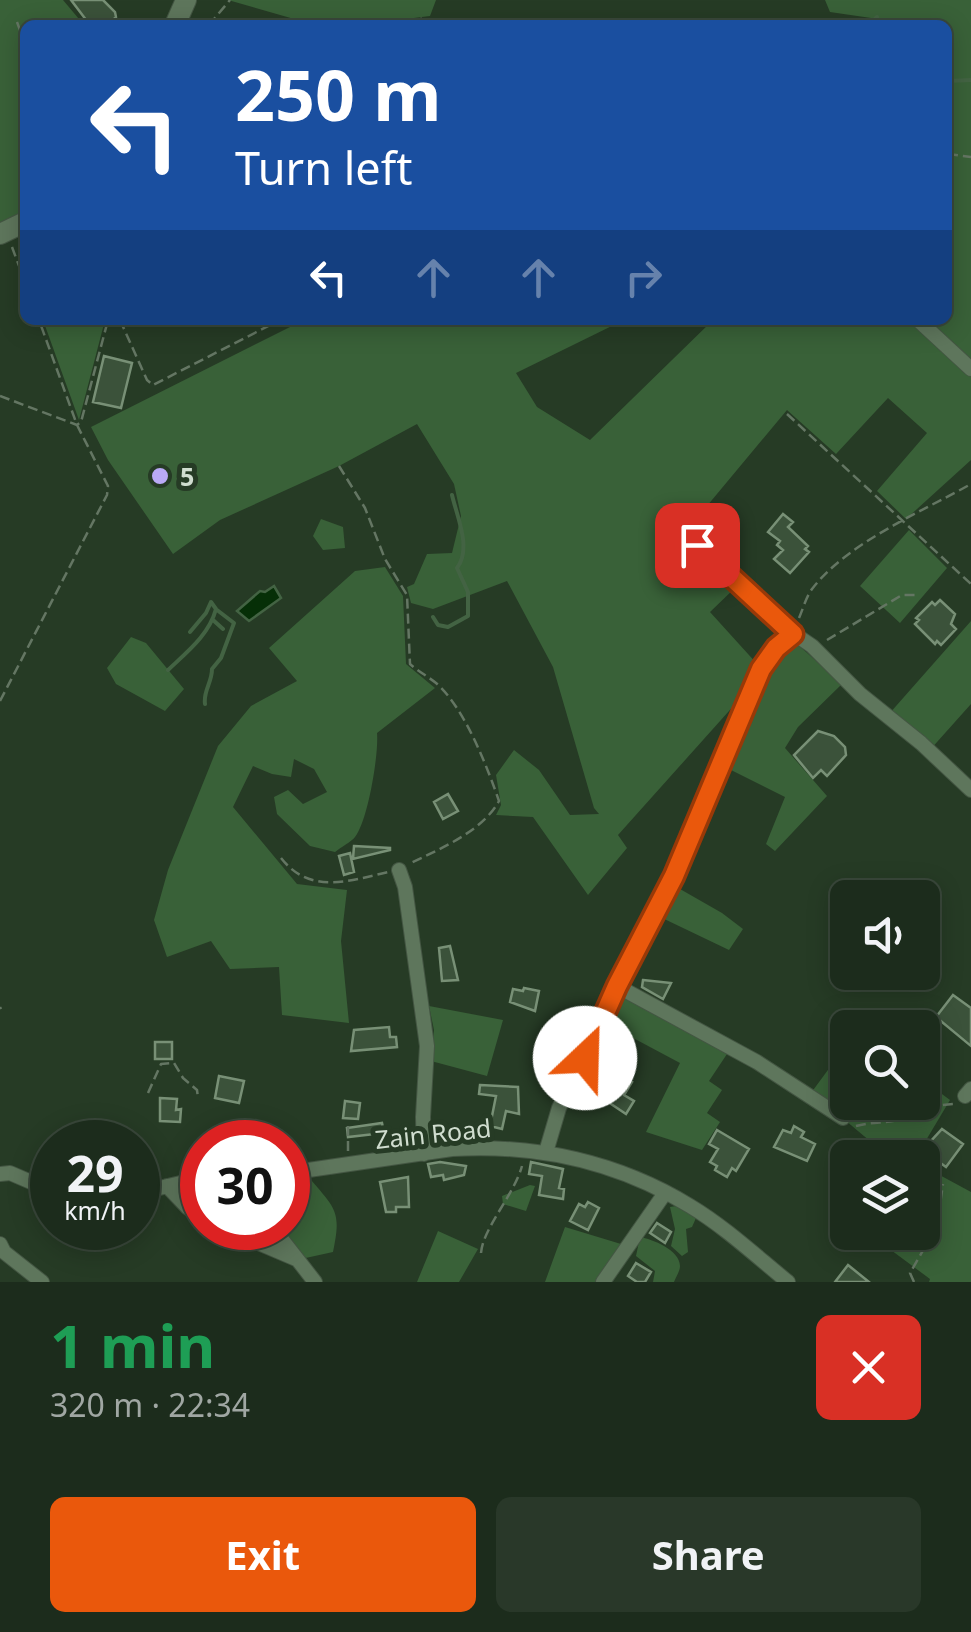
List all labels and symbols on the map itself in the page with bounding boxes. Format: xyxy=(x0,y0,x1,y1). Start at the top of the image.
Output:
place label: 5 xyxy=(180,459,194,493)
marker: 5 xyxy=(149,465,171,487)
pin xyxy=(655,503,740,588)
position arrow xyxy=(533,1006,637,1110)
street label: Zain Road xyxy=(373,1110,493,1156)
speed limit sign: 30 xyxy=(180,1120,310,1250)

